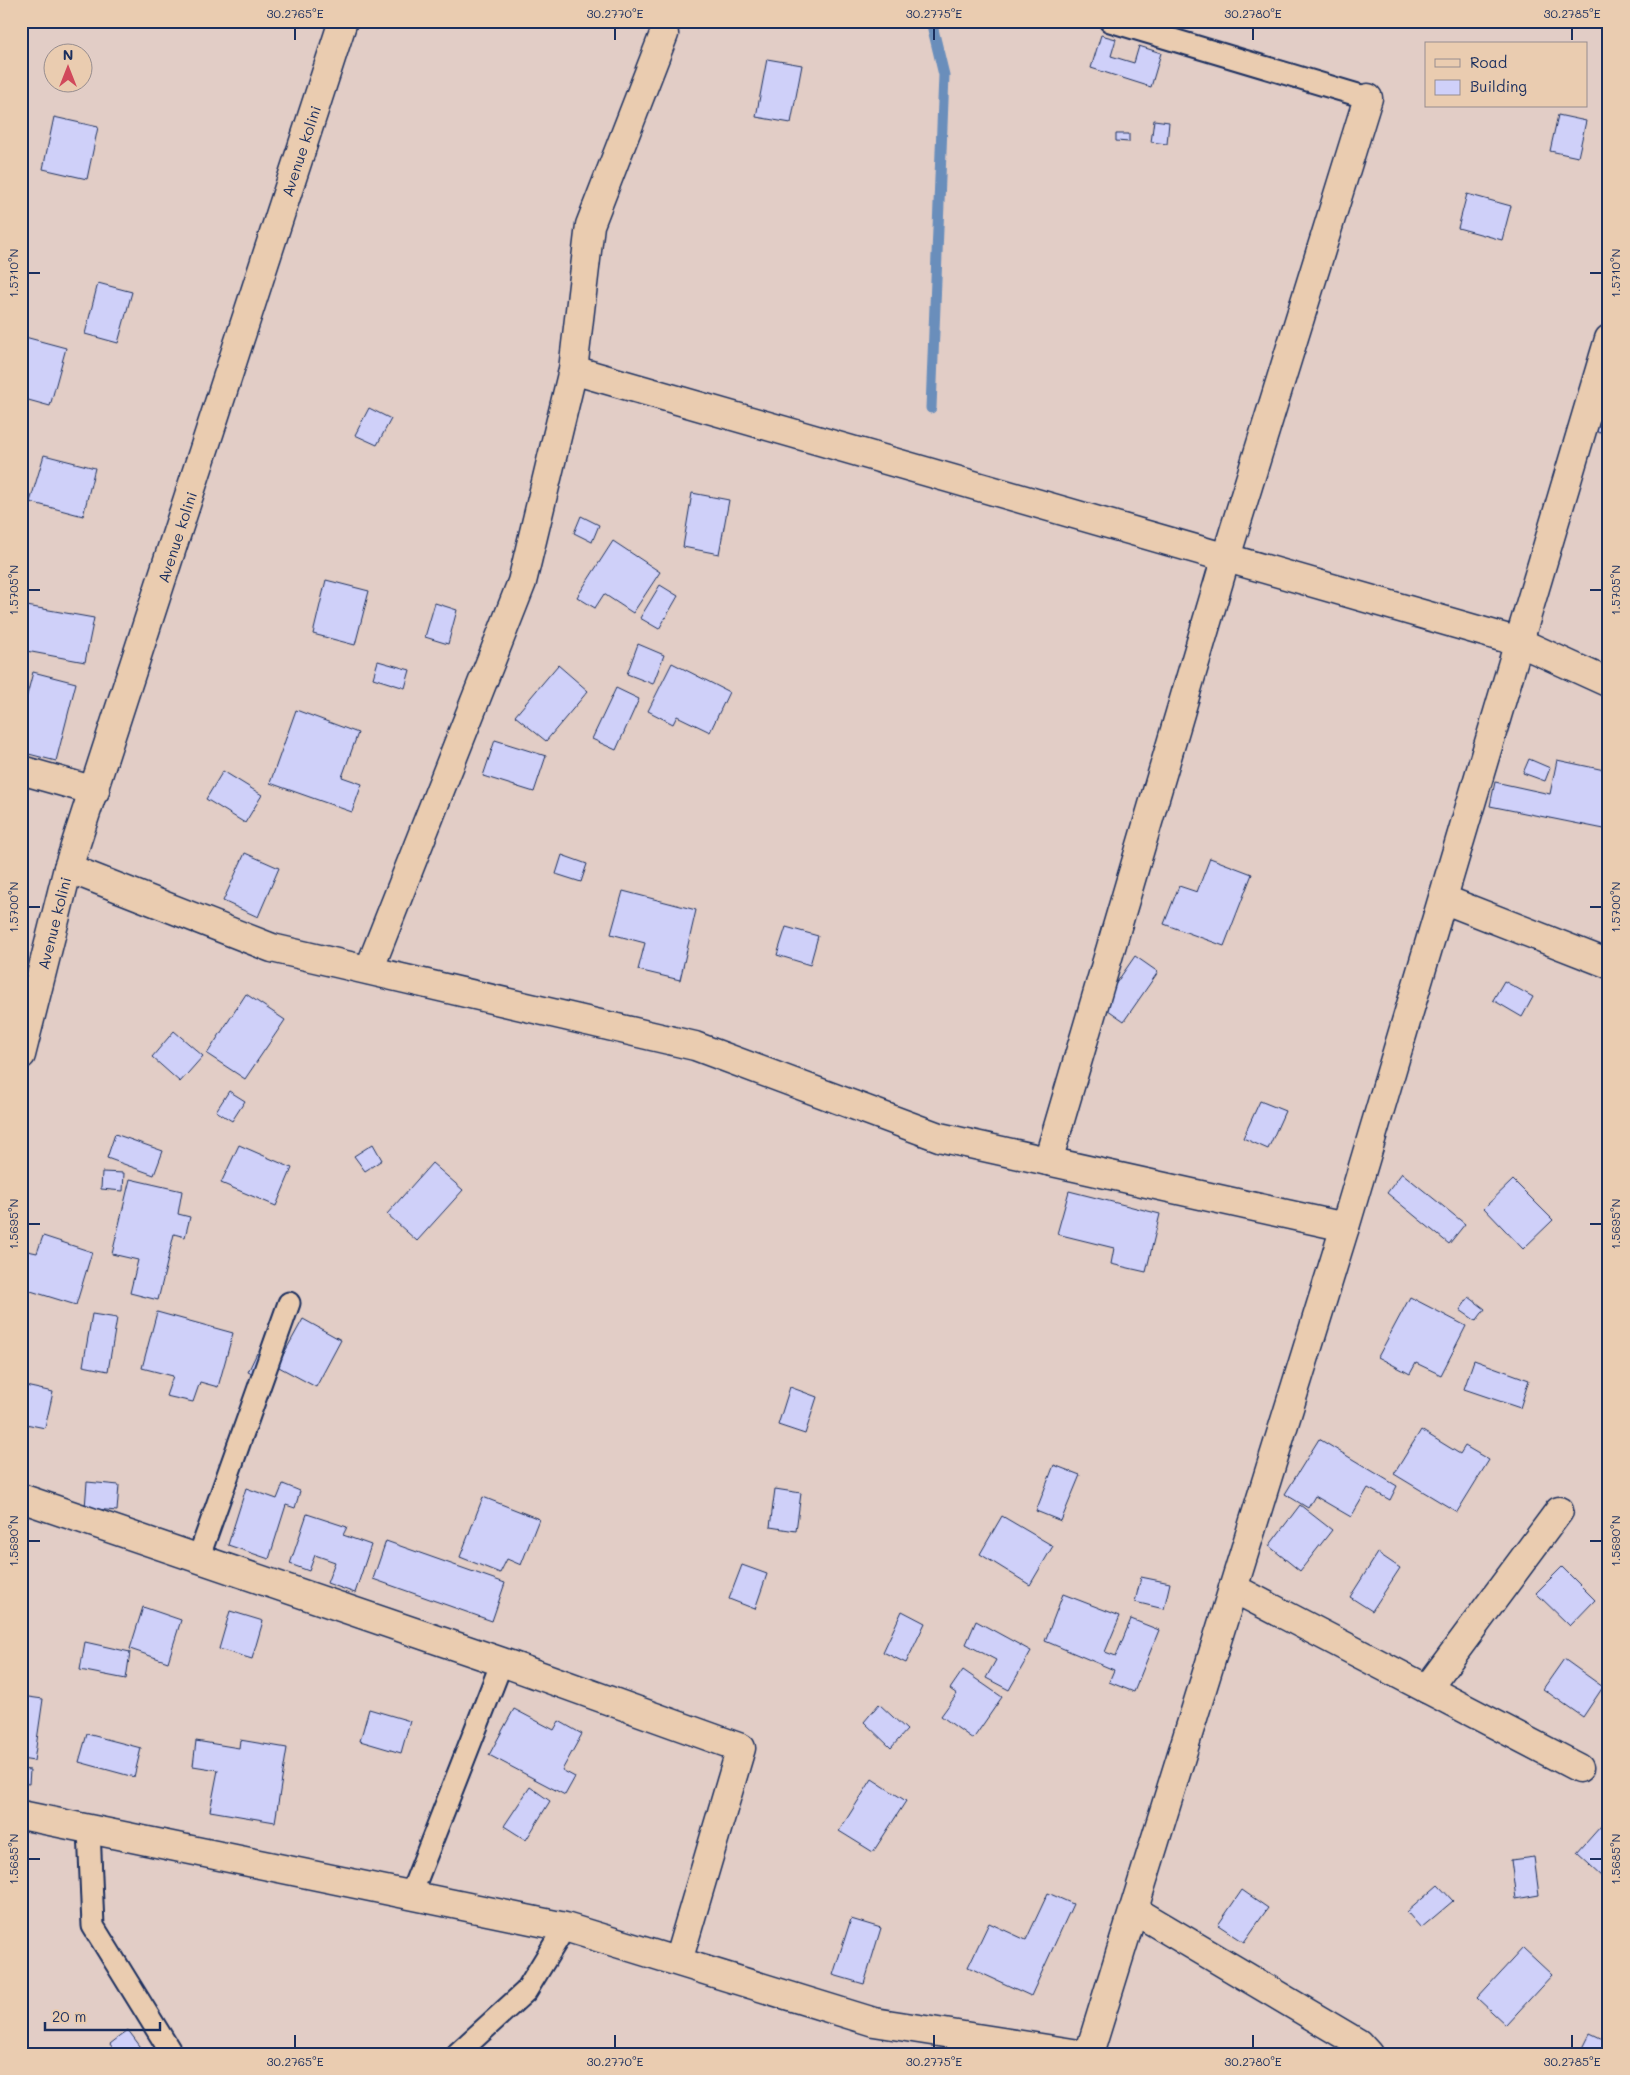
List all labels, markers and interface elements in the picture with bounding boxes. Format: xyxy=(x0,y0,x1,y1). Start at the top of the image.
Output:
text: 30.2765°E xyxy=(266,5,324,21)
text: 30.2770°E xyxy=(587,5,644,21)
text: 30.2775°E xyxy=(906,5,962,21)
text: 30.2780°E xyxy=(1224,5,1282,21)
text: 30.2785°E xyxy=(1543,5,1601,21)
north arrow xyxy=(42,42,92,92)
legend xyxy=(1425,42,1588,108)
text: N xyxy=(63,45,73,64)
text: Road xyxy=(1470,52,1507,72)
text: Building xyxy=(1470,76,1527,96)
street label: Avenue kolini xyxy=(277,103,325,199)
text: 1.5710°N xyxy=(5,249,21,297)
text: 1.5710°N xyxy=(1607,249,1623,297)
street label: Avenue kolini xyxy=(153,489,201,585)
text: 1.5705°N xyxy=(5,565,21,615)
text: 1.5705°N xyxy=(1607,565,1623,615)
street label: Avenue kolini xyxy=(33,875,75,971)
text: 1.5700°N xyxy=(5,882,21,932)
text: 1.5700°N xyxy=(1607,882,1623,932)
text: 1.5695°N xyxy=(5,1199,21,1249)
text: 1.5695°N xyxy=(1607,1199,1623,1249)
text: 1.5690°N xyxy=(5,1515,21,1567)
text: 1.5690°N xyxy=(1607,1515,1623,1567)
text: 1.5685°N xyxy=(5,1834,21,1884)
text: 1.5685°N xyxy=(1607,1834,1623,1884)
scale bar xyxy=(45,2000,160,2032)
text: 20 m xyxy=(52,2006,86,2026)
text: 30.2765°E xyxy=(266,2053,324,2069)
text: 30.2770°E xyxy=(587,2053,644,2069)
text: 30.2775°E xyxy=(906,2053,962,2069)
text: 30.2780°E xyxy=(1224,2053,1282,2069)
text: 30.2785°E xyxy=(1543,2053,1601,2069)

